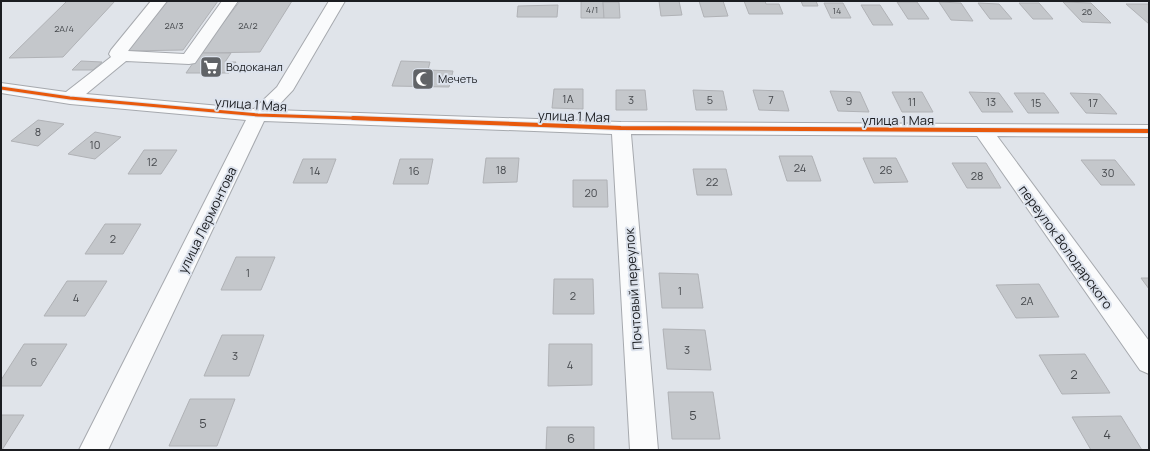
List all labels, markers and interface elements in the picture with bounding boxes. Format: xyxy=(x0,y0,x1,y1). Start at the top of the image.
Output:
house number: 4/1 xyxy=(586,3,598,16)
house number: 14 xyxy=(833,4,841,17)
house number: 26 xyxy=(1082,5,1093,18)
house number: 2А/3 xyxy=(164,19,184,32)
house number: 2А/2 xyxy=(238,19,258,32)
house number: 2А/4 xyxy=(54,22,74,35)
supermarket icon: Водоканал xyxy=(198,54,224,80)
place label: Водоканал xyxy=(226,59,283,74)
mosque icon: Мечеть xyxy=(410,66,436,92)
place label: Мечеть xyxy=(438,71,478,86)
house number: 1А xyxy=(562,91,574,106)
street label: улица 1 Мая xyxy=(214,92,288,116)
house number: 3 xyxy=(628,92,634,107)
house number: 5 xyxy=(707,92,713,107)
house number: 7 xyxy=(768,92,774,107)
house number: 9 xyxy=(846,93,853,108)
house number: 11 xyxy=(908,94,916,109)
house number: 13 xyxy=(986,94,996,109)
house number: 15 xyxy=(1031,95,1041,110)
house number: 17 xyxy=(1088,95,1098,110)
street label: улица 1 Мая xyxy=(538,106,610,126)
street label: улица 1 Мая xyxy=(862,111,934,129)
house number: 8 xyxy=(35,124,41,139)
house number: 10 xyxy=(89,137,101,152)
house number: 12 xyxy=(147,154,157,169)
house number: 24 xyxy=(794,160,806,175)
house number: 18 xyxy=(496,162,506,177)
house number: 26 xyxy=(879,162,893,177)
house number: 14 xyxy=(310,163,320,178)
house number: 16 xyxy=(408,163,420,178)
street label: улица Лермонтова xyxy=(173,164,241,276)
house number: 30 xyxy=(1102,165,1114,180)
house number: 28 xyxy=(971,168,983,183)
house number: 22 xyxy=(706,174,718,189)
street label: переулок Володарского xyxy=(1015,181,1117,313)
house number: 20 xyxy=(585,185,597,200)
street label: Почтовый переулок xyxy=(620,227,646,350)
house number: 2 xyxy=(110,231,116,246)
house number: 1 xyxy=(246,265,250,280)
house number: 1 xyxy=(678,283,682,298)
house number: 2 xyxy=(570,288,576,303)
house number: 4 xyxy=(73,290,79,305)
house number: 2А xyxy=(1020,293,1034,308)
house number: 3 xyxy=(684,342,690,357)
house number: 3 xyxy=(232,348,238,363)
house number: 6 xyxy=(31,354,38,369)
house number: 4 xyxy=(567,357,573,372)
house number: 2 xyxy=(1070,365,1078,383)
house number: 5 xyxy=(689,406,697,424)
house number: 5 xyxy=(199,414,207,432)
house number: 4 xyxy=(1103,425,1111,443)
house number: 6 xyxy=(567,429,575,447)

